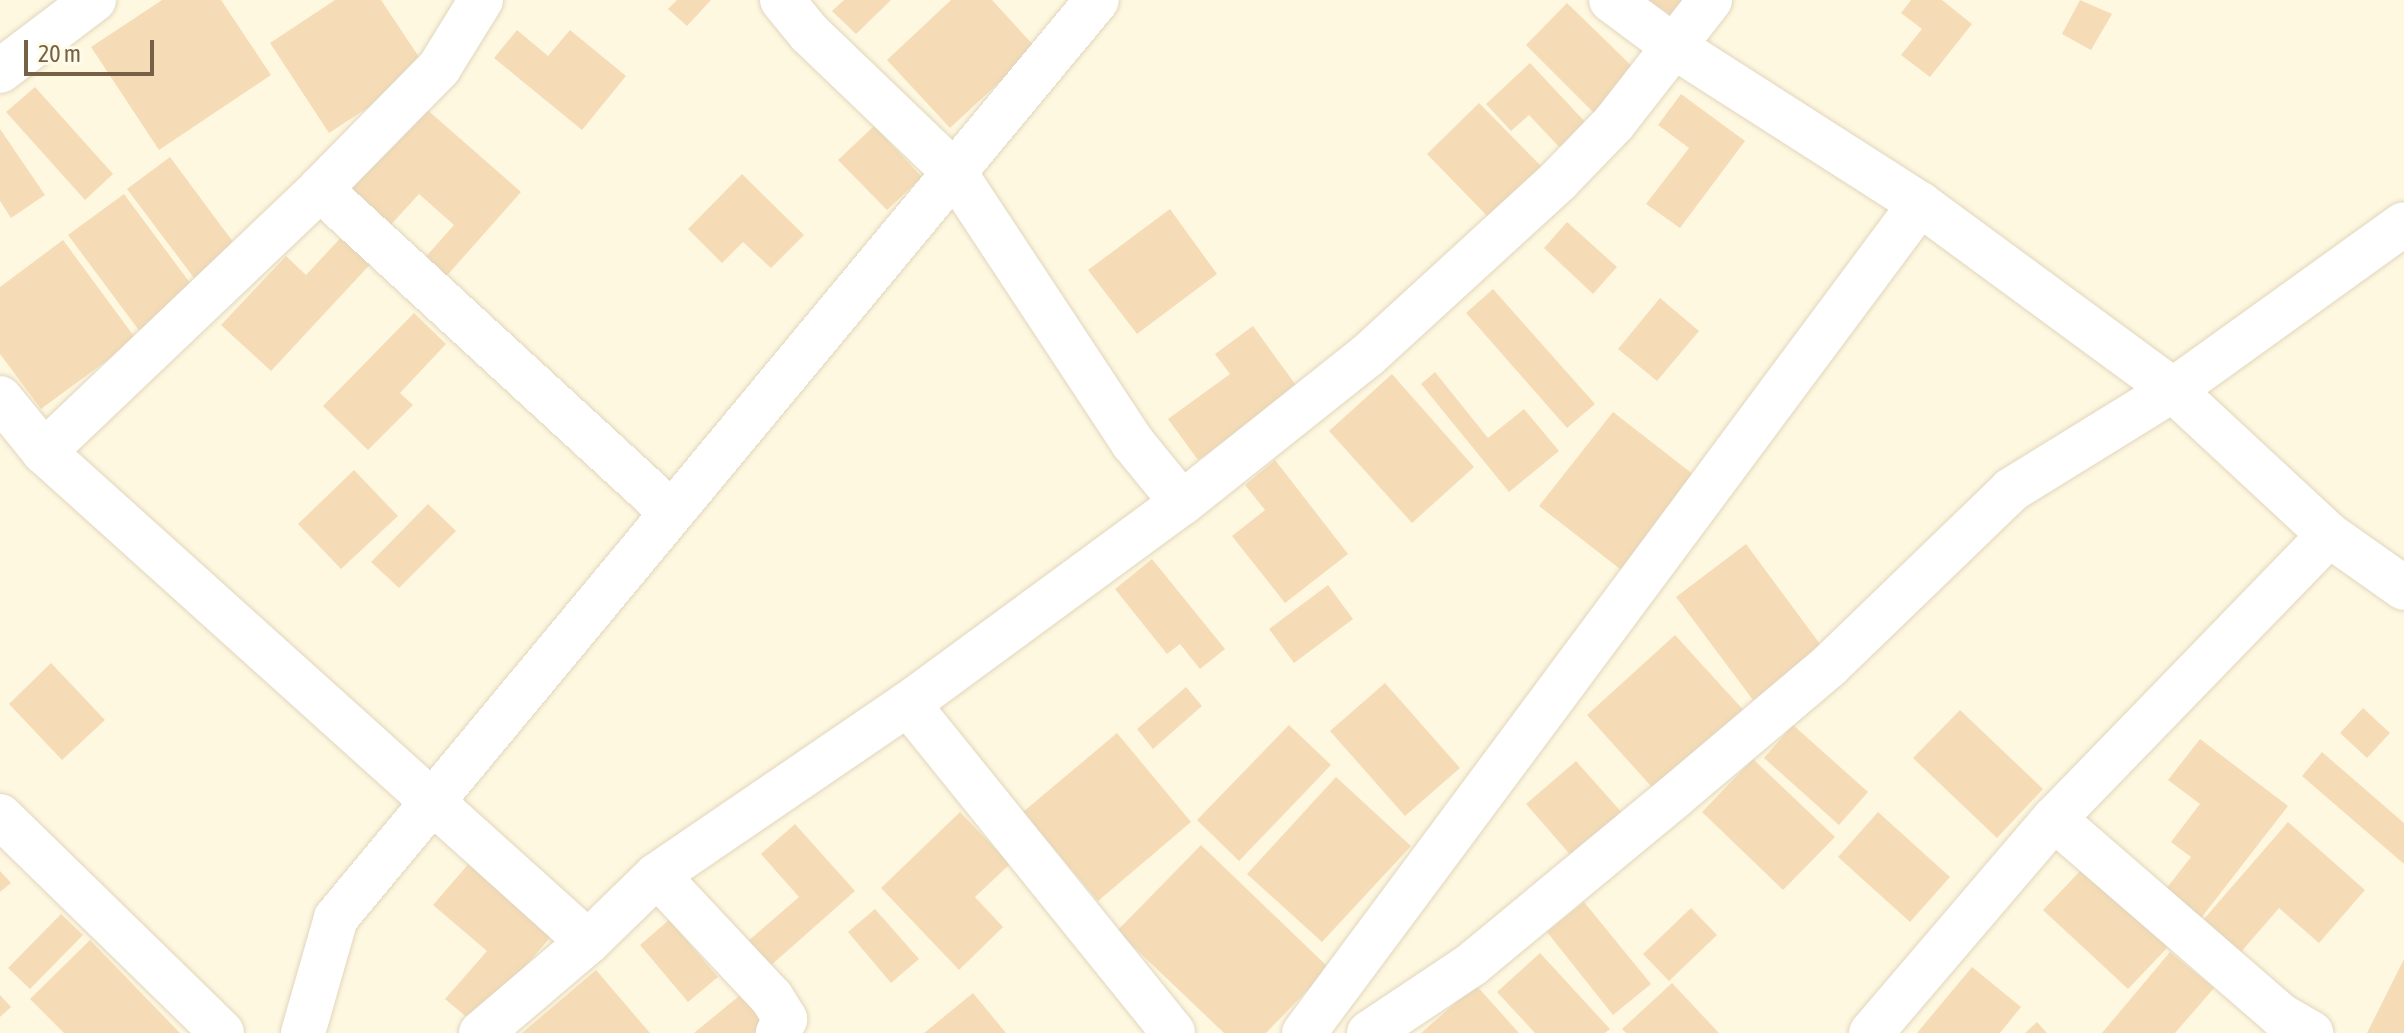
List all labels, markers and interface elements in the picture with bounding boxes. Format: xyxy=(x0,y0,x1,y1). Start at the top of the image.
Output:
scale bar xyxy=(28,24,158,74)
text: 20 m xyxy=(38,40,81,67)

